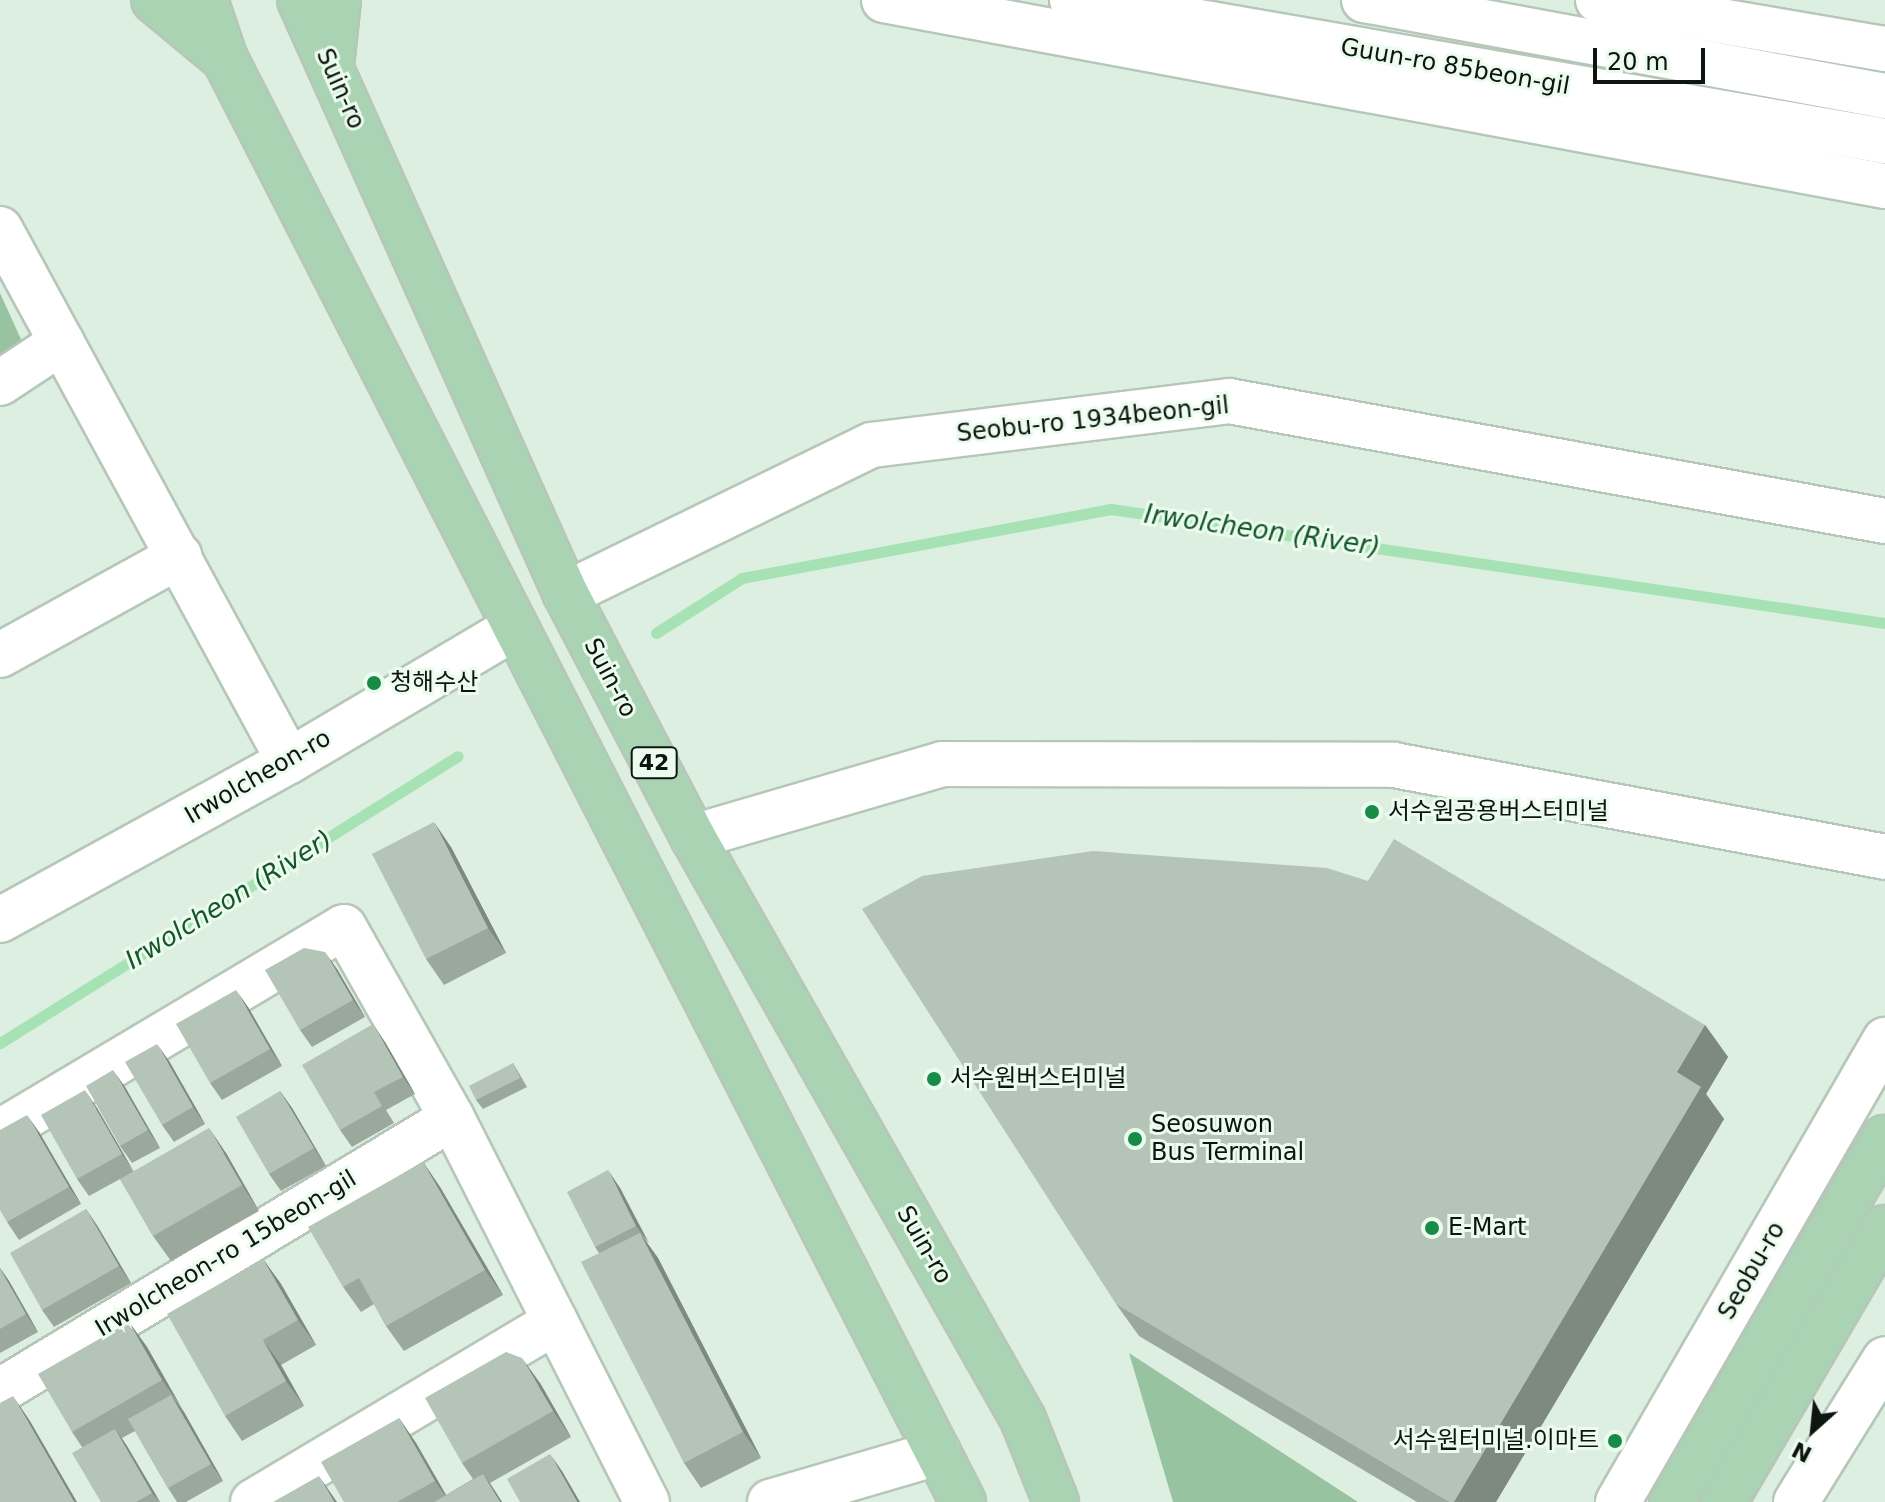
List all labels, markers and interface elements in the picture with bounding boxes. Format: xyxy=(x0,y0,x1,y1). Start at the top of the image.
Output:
scale bar xyxy=(1597,32,1709,82)
street label: Guun-ro 85beon-gil xyxy=(1338,33,1572,101)
street label: Suin-ro xyxy=(310,44,370,134)
text: 20 m xyxy=(1607,48,1669,76)
street label: Seobu-ro 1934beon-gil xyxy=(955,391,1231,449)
water label: Irwolcheon (River) xyxy=(1142,499,1382,563)
street label: Suin-ro xyxy=(577,634,643,722)
place label: 청해수산 xyxy=(390,669,478,697)
marker: 청해수산 xyxy=(365,674,383,692)
street label: Irwolcheon-ro xyxy=(180,724,336,830)
road number: 42 xyxy=(630,745,678,781)
place label: 서수원공용버스터미널 xyxy=(1388,798,1609,826)
marker: 서수원공용버스터미널 xyxy=(1363,803,1381,821)
water label: Irwolcheon (River) xyxy=(120,824,338,976)
place label: 서수원버스터미널 xyxy=(950,1065,1127,1093)
marker: 서수원버스터미널 xyxy=(925,1070,943,1088)
place label: Seosuwon Bus Terminal xyxy=(1151,1111,1304,1167)
marker: Seosuwon Bus Terminal xyxy=(1126,1130,1144,1148)
street label: Irwolcheon-ro 15beon-gil xyxy=(90,1165,362,1343)
street label: Suin-ro xyxy=(890,1201,958,1289)
place label: E-Mart xyxy=(1448,1214,1527,1242)
street label: Seobu-ro xyxy=(1713,1217,1791,1325)
marker: E-Mart xyxy=(1423,1219,1441,1237)
north arrow xyxy=(1773,1390,1853,1470)
place label: 서수원터미널.이마트 xyxy=(1393,1427,1599,1455)
marker: 서수원터미널.이마트 xyxy=(1606,1432,1624,1450)
text: N xyxy=(1788,1437,1816,1467)

